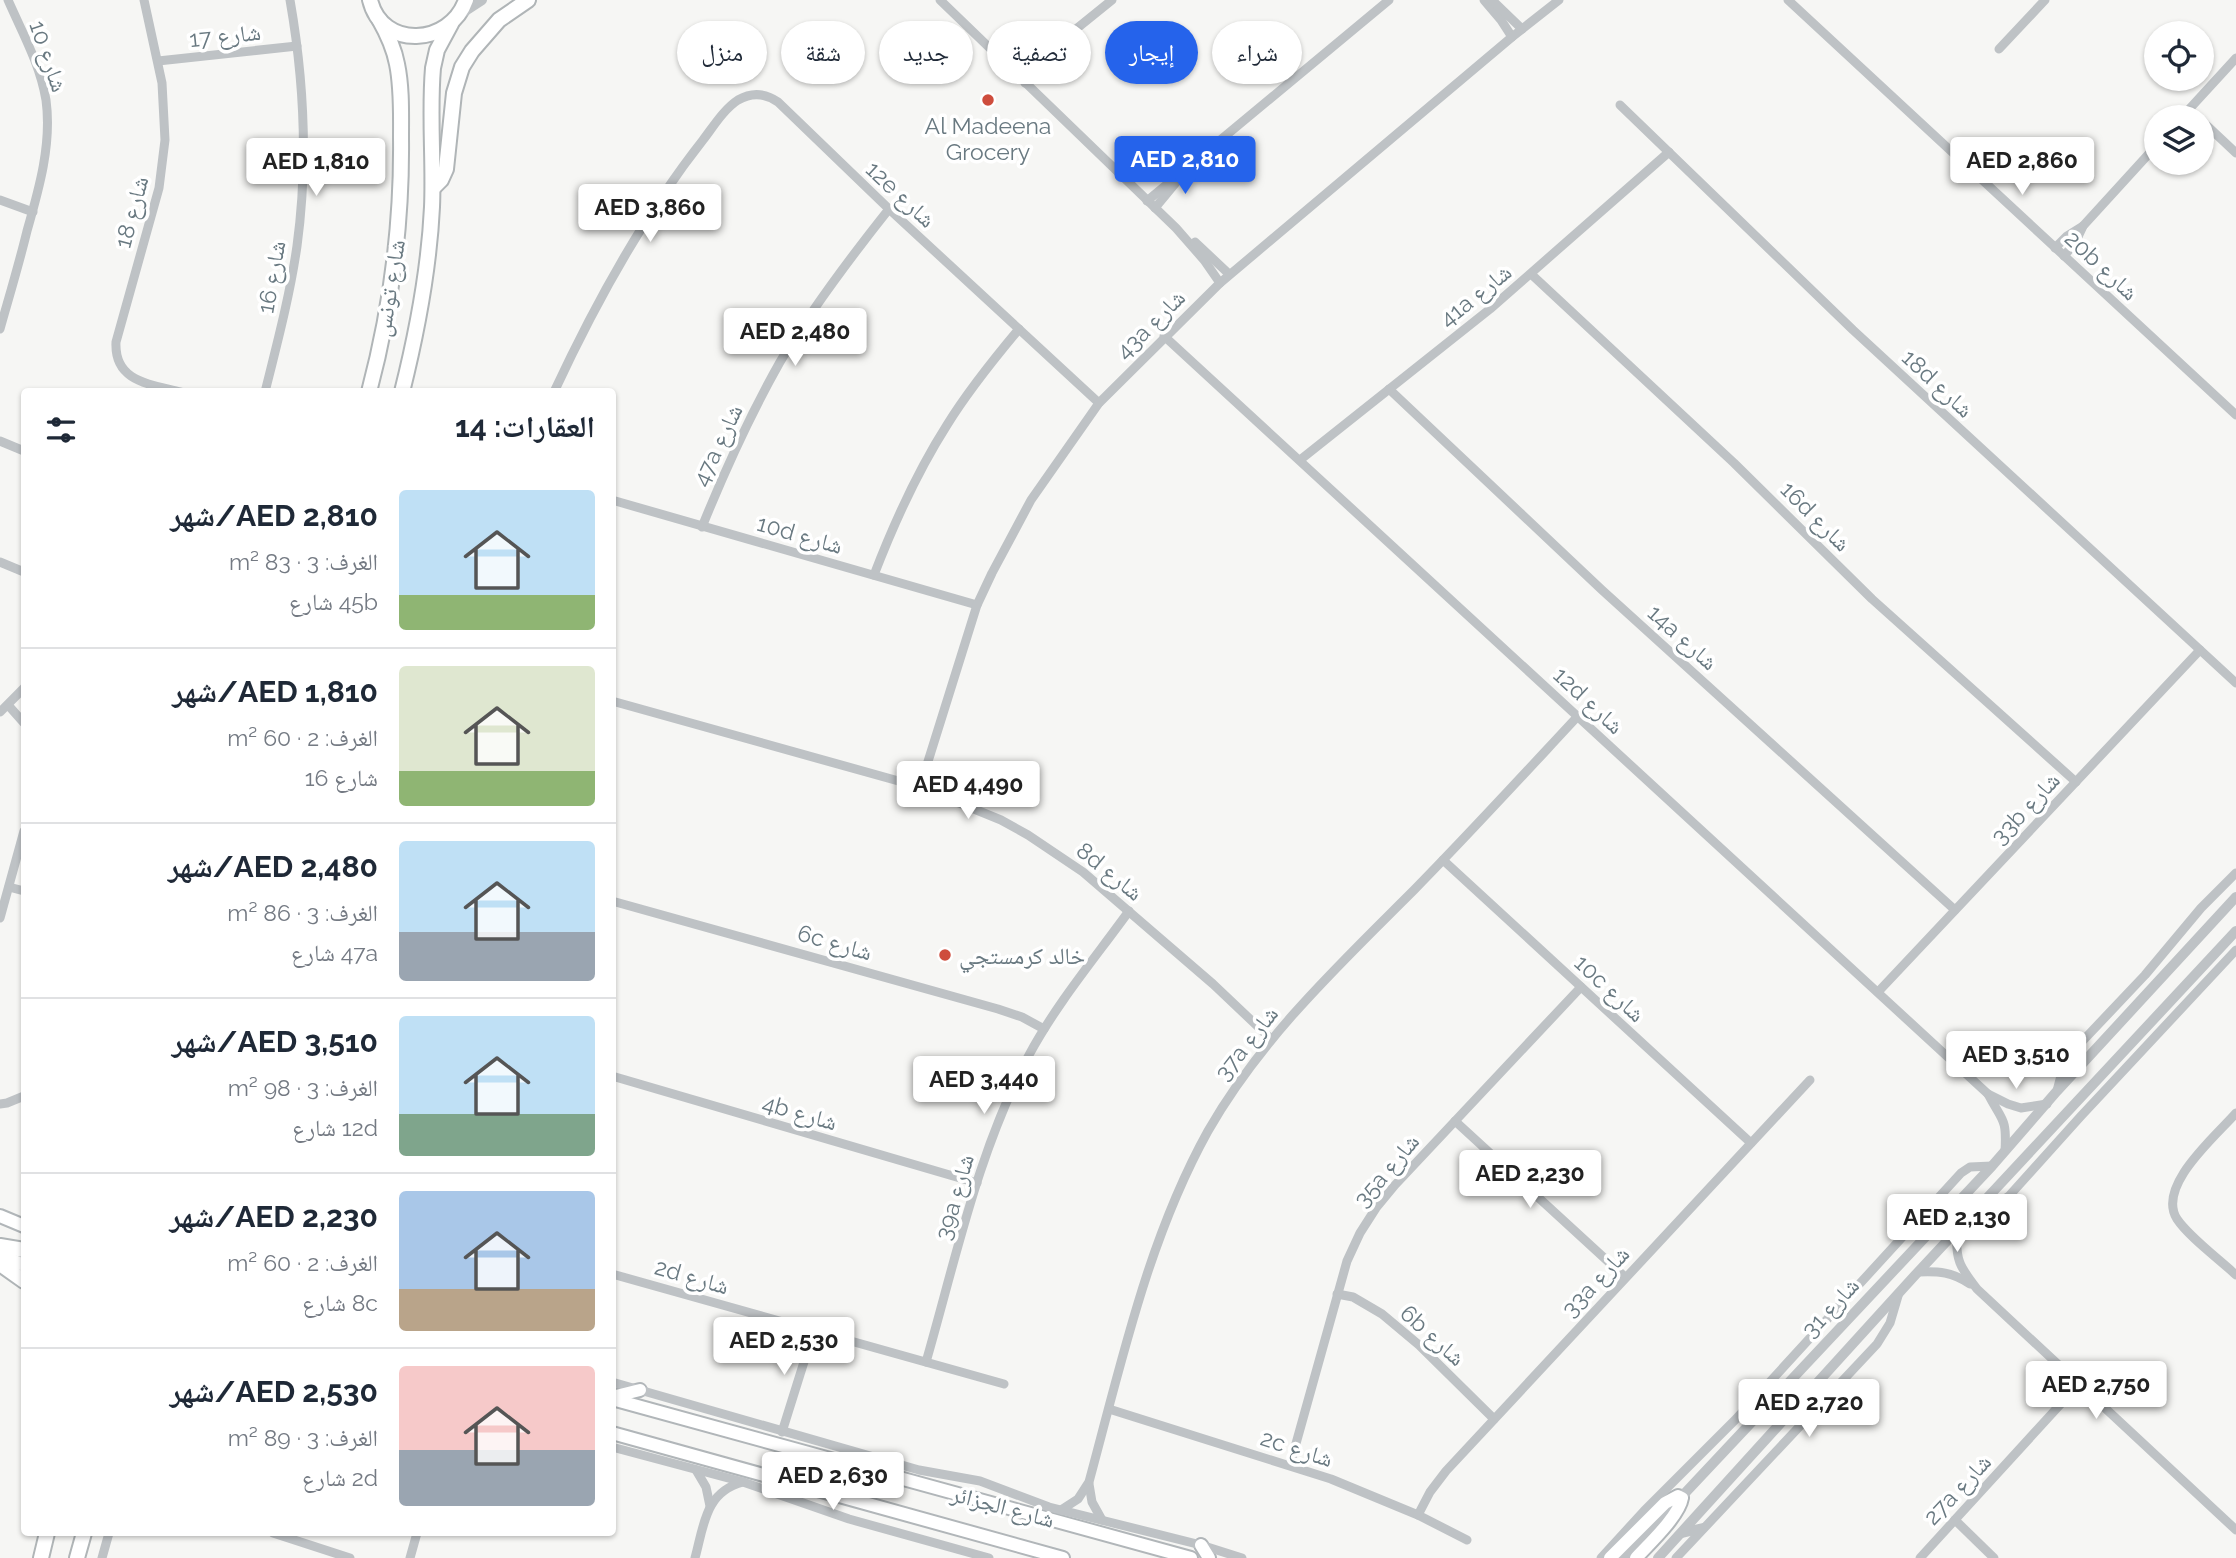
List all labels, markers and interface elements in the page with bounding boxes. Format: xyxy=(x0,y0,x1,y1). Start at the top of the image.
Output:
street label: شارع 10 xyxy=(22,17,74,96)
street label: شارع 17 xyxy=(188,18,262,54)
chip: منزل xyxy=(677,21,767,84)
chip: شقة xyxy=(781,21,865,84)
chip: جديد xyxy=(879,21,973,84)
chip: تصفية xyxy=(987,21,1091,84)
chip: إيجار xyxy=(1105,21,1198,84)
chip: شراء xyxy=(1212,21,1302,84)
map controls xyxy=(2144,21,2214,175)
button: locate xyxy=(2144,21,2214,91)
marker: Al Madeena Grocery xyxy=(980,92,996,108)
button: layers xyxy=(2144,105,2214,175)
place label: Al Madeena Grocery xyxy=(925,112,1051,165)
pin: AED 2,810 xyxy=(1105,136,1265,196)
pin: AED 1,810 xyxy=(236,138,396,198)
pin: AED 2,860 xyxy=(1942,138,2102,197)
text: AED 2,810 xyxy=(1131,145,1239,172)
text: AED 2,860 xyxy=(1966,146,2078,173)
text: AED 1,810 xyxy=(262,147,370,174)
street label: 12e شارع xyxy=(859,155,941,234)
street label: شارع 18 xyxy=(109,173,155,251)
pin: AED 3,860 xyxy=(570,184,730,244)
text: AED 3,860 xyxy=(594,193,706,220)
street label: 20b شارع xyxy=(2059,224,2144,307)
street label: شارع تونس xyxy=(368,238,412,339)
street label: شارع 16 xyxy=(251,239,293,316)
street label: 41a شارع xyxy=(1434,258,1518,334)
street label: 43a شارع xyxy=(1110,284,1192,366)
pin: AED 2,480 xyxy=(715,308,875,368)
text: AED 2,480 xyxy=(740,317,850,344)
street label: 18d شارع xyxy=(1895,343,1979,424)
street label: 47a شارع xyxy=(686,400,749,491)
text: العقارات: 14 xyxy=(455,409,595,444)
icon: filters xyxy=(42,411,80,449)
street label: 16d شارع xyxy=(1774,475,1857,558)
text: AED 2,810/شهر xyxy=(170,498,378,533)
street label: 10d شارع xyxy=(754,509,846,561)
icon: home xyxy=(455,518,539,602)
text: الغرف: 3 · 83 m² xyxy=(229,548,378,575)
text: 45b شارع xyxy=(289,588,378,615)
street label: 14a شارع xyxy=(1641,599,1723,677)
street label: 12d شارع xyxy=(1547,661,1630,741)
text: AED 1,810/شهر xyxy=(172,674,378,709)
icon: home xyxy=(455,694,539,778)
text: الغرف: 2 · 60 m² xyxy=(227,724,378,751)
pin: AED 4,490 xyxy=(888,762,1048,821)
text: شارع 16 xyxy=(305,764,378,791)
street label: 33b شارع xyxy=(1985,766,2066,851)
text: AED 4,490 xyxy=(913,770,1023,797)
street label: 8d شارع xyxy=(1070,836,1149,907)
text: AED 2,480/شهر xyxy=(168,849,378,884)
icon: home xyxy=(455,869,539,953)
text: الغرف: 3 · 86 m² xyxy=(227,899,378,926)
street label: 6c شارع xyxy=(794,919,875,967)
text: 47a شارع xyxy=(291,939,378,966)
place label: خالد كرمستجي xyxy=(959,942,1085,974)
marker: خالد كرمستجي xyxy=(937,947,953,963)
street label: 10c شارع xyxy=(1568,949,1651,1029)
street label: 37a شارع xyxy=(1209,1001,1285,1087)
text: AED 3,510/شهر xyxy=(172,1024,378,1059)
pin: AED 3,510 xyxy=(1936,1032,2096,1091)
text: AED 3,510 xyxy=(1962,1040,2070,1067)
icon: home xyxy=(455,1044,539,1128)
pin: AED 3,440 xyxy=(904,1056,1064,1116)
text: AED 3,440 xyxy=(929,1065,1039,1092)
text: الغرف: 3 · 98 m² xyxy=(228,1074,378,1101)
street label: 4b شارع xyxy=(759,1088,840,1137)
text: 12d شارع xyxy=(292,1114,378,1141)
street label: 35a شارع xyxy=(1348,1128,1426,1213)
pin: AED 2,230 xyxy=(1450,1150,1610,1210)
street label: 39a شارع xyxy=(929,1151,981,1244)
text: AED 2,230 xyxy=(1475,1159,1585,1186)
pin: AED 2,130 xyxy=(1877,1194,2037,1254)
text: AED 2,230/شهر xyxy=(169,1199,378,1234)
text: AED 2,130 xyxy=(1903,1203,2011,1230)
icon: home xyxy=(455,1219,539,1303)
street label: 33a شارع xyxy=(1556,1240,1636,1323)
text: الغرف: 2 · 60 m² xyxy=(227,1249,378,1276)
street label: 2d شارع xyxy=(651,1253,732,1301)
street label: شارع 31 xyxy=(1796,1272,1866,1344)
text: 8c شارع xyxy=(302,1289,378,1316)
street label: 6b شارع xyxy=(1394,1299,1471,1373)
pin: AED 2,530 xyxy=(704,1318,864,1377)
text: AED 2,530 xyxy=(729,1326,839,1353)
pin: AED 2,750 xyxy=(2016,1362,2176,1421)
text: AED 2,750 xyxy=(2042,1370,2150,1397)
text: AED 2,530/شهر xyxy=(170,1374,378,1409)
pin: AED 2,720 xyxy=(1729,1380,1889,1439)
text: AED 2,720 xyxy=(1754,1388,1864,1415)
icon: home xyxy=(455,1394,539,1478)
text: الغرف: 3 · 89 m² xyxy=(228,1424,378,1451)
street label: 2c شارع xyxy=(1257,1424,1336,1474)
street label: 27a شارع xyxy=(1918,1448,1998,1531)
pin: AED 2,630 xyxy=(753,1452,913,1512)
text: AED 2,630 xyxy=(778,1461,888,1488)
text: 2d شارع xyxy=(302,1464,378,1491)
street label: شارع الجزائر xyxy=(947,1479,1058,1535)

